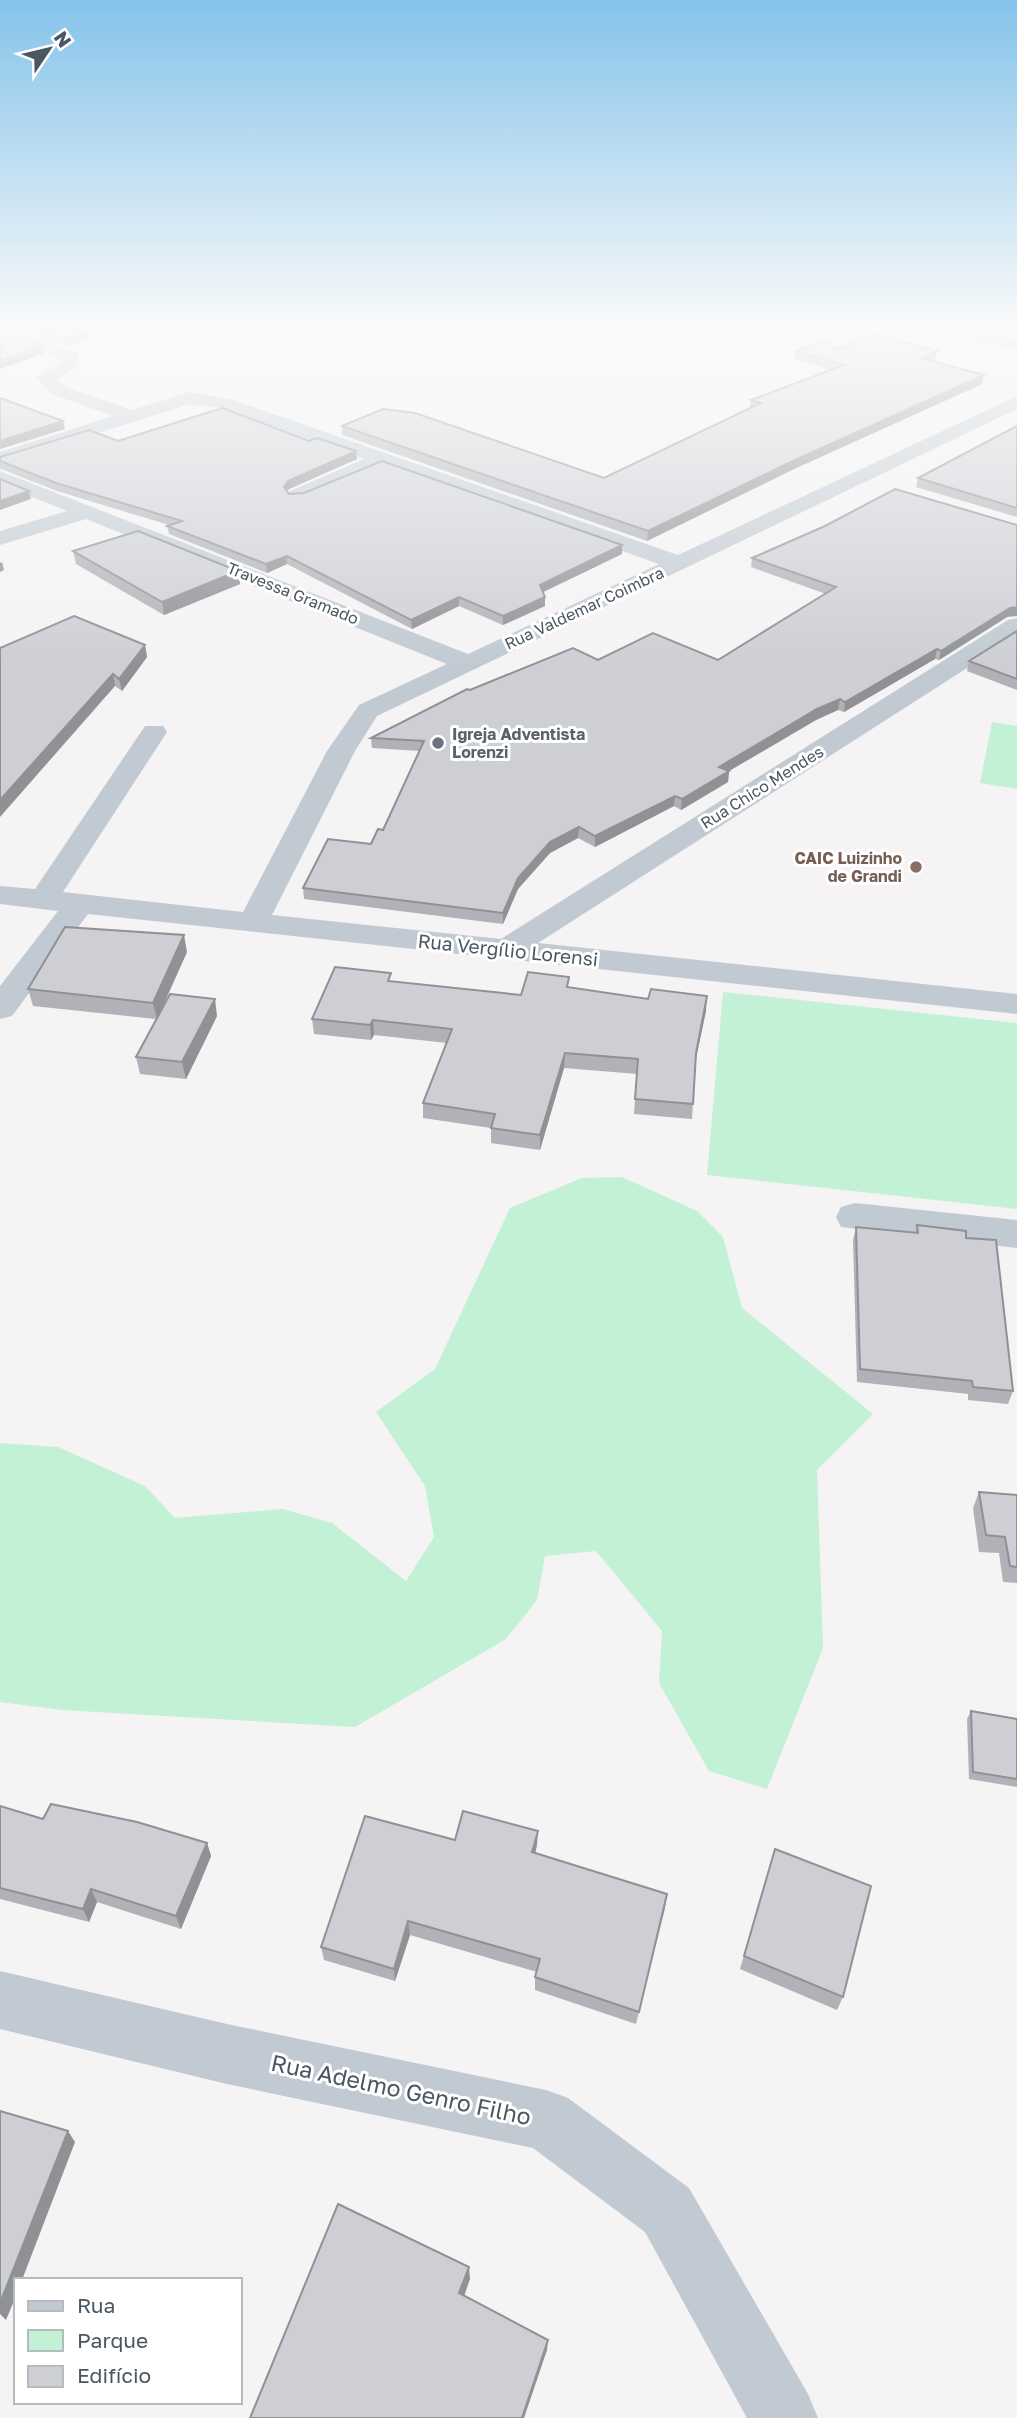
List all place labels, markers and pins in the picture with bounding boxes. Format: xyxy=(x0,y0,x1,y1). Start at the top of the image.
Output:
place label: Igreja Adventista Lorenzi xyxy=(452,724,585,762)
marker: Igreja Adventista Lorenzi xyxy=(430,735,446,751)
place label: CAIC Luizinho de Grandi xyxy=(794,848,902,886)
marker: CAIC Luizinho de Grandi xyxy=(908,859,924,875)

